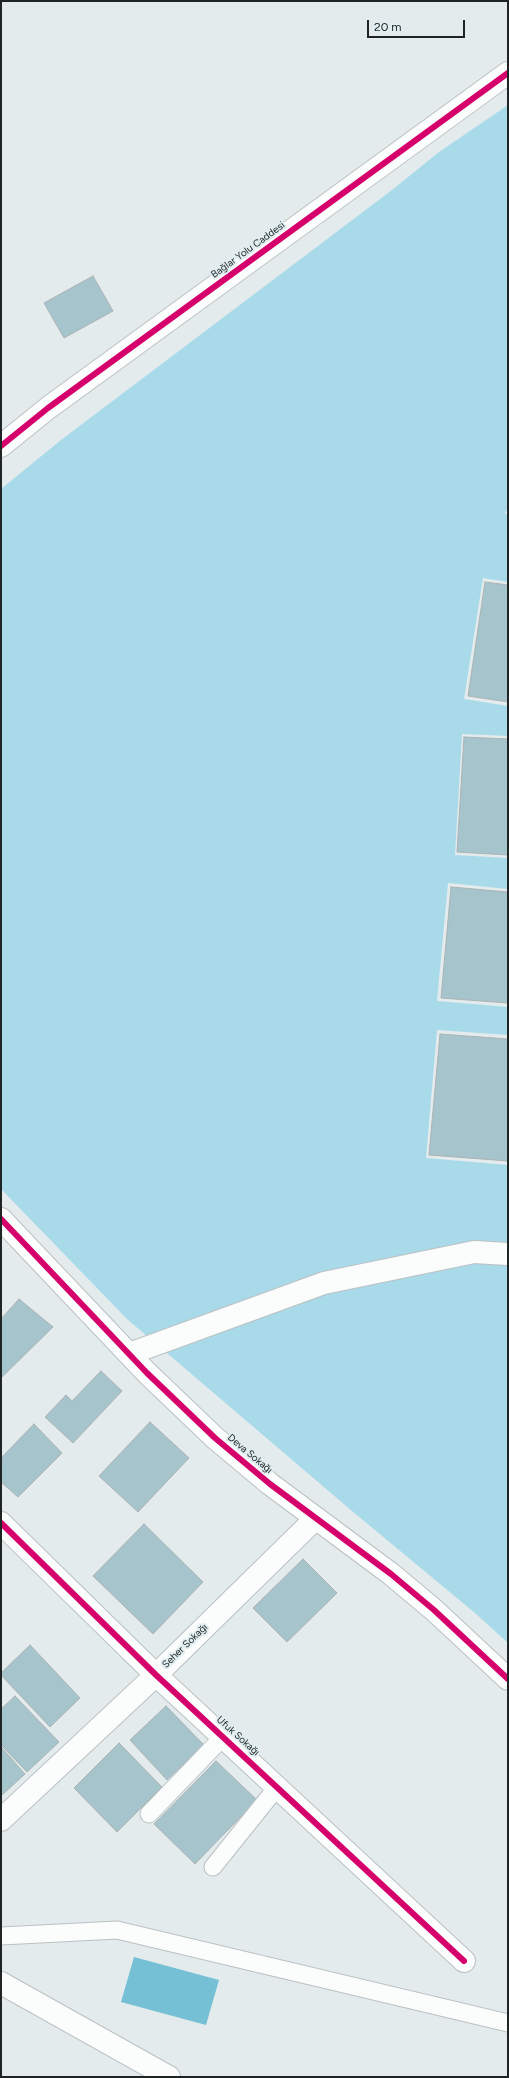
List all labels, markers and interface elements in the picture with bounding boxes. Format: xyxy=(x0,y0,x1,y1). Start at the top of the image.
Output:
scale bar xyxy=(369,12,467,38)
text: 20 m xyxy=(374,20,402,34)
street label: Bağlar Yolu Caddesi xyxy=(209,219,287,281)
street label: Deva Sokağı xyxy=(225,1432,275,1476)
street label: Seher Sokağı xyxy=(160,1621,210,1671)
street label: Ufuk Sokağı xyxy=(214,1714,262,1758)

